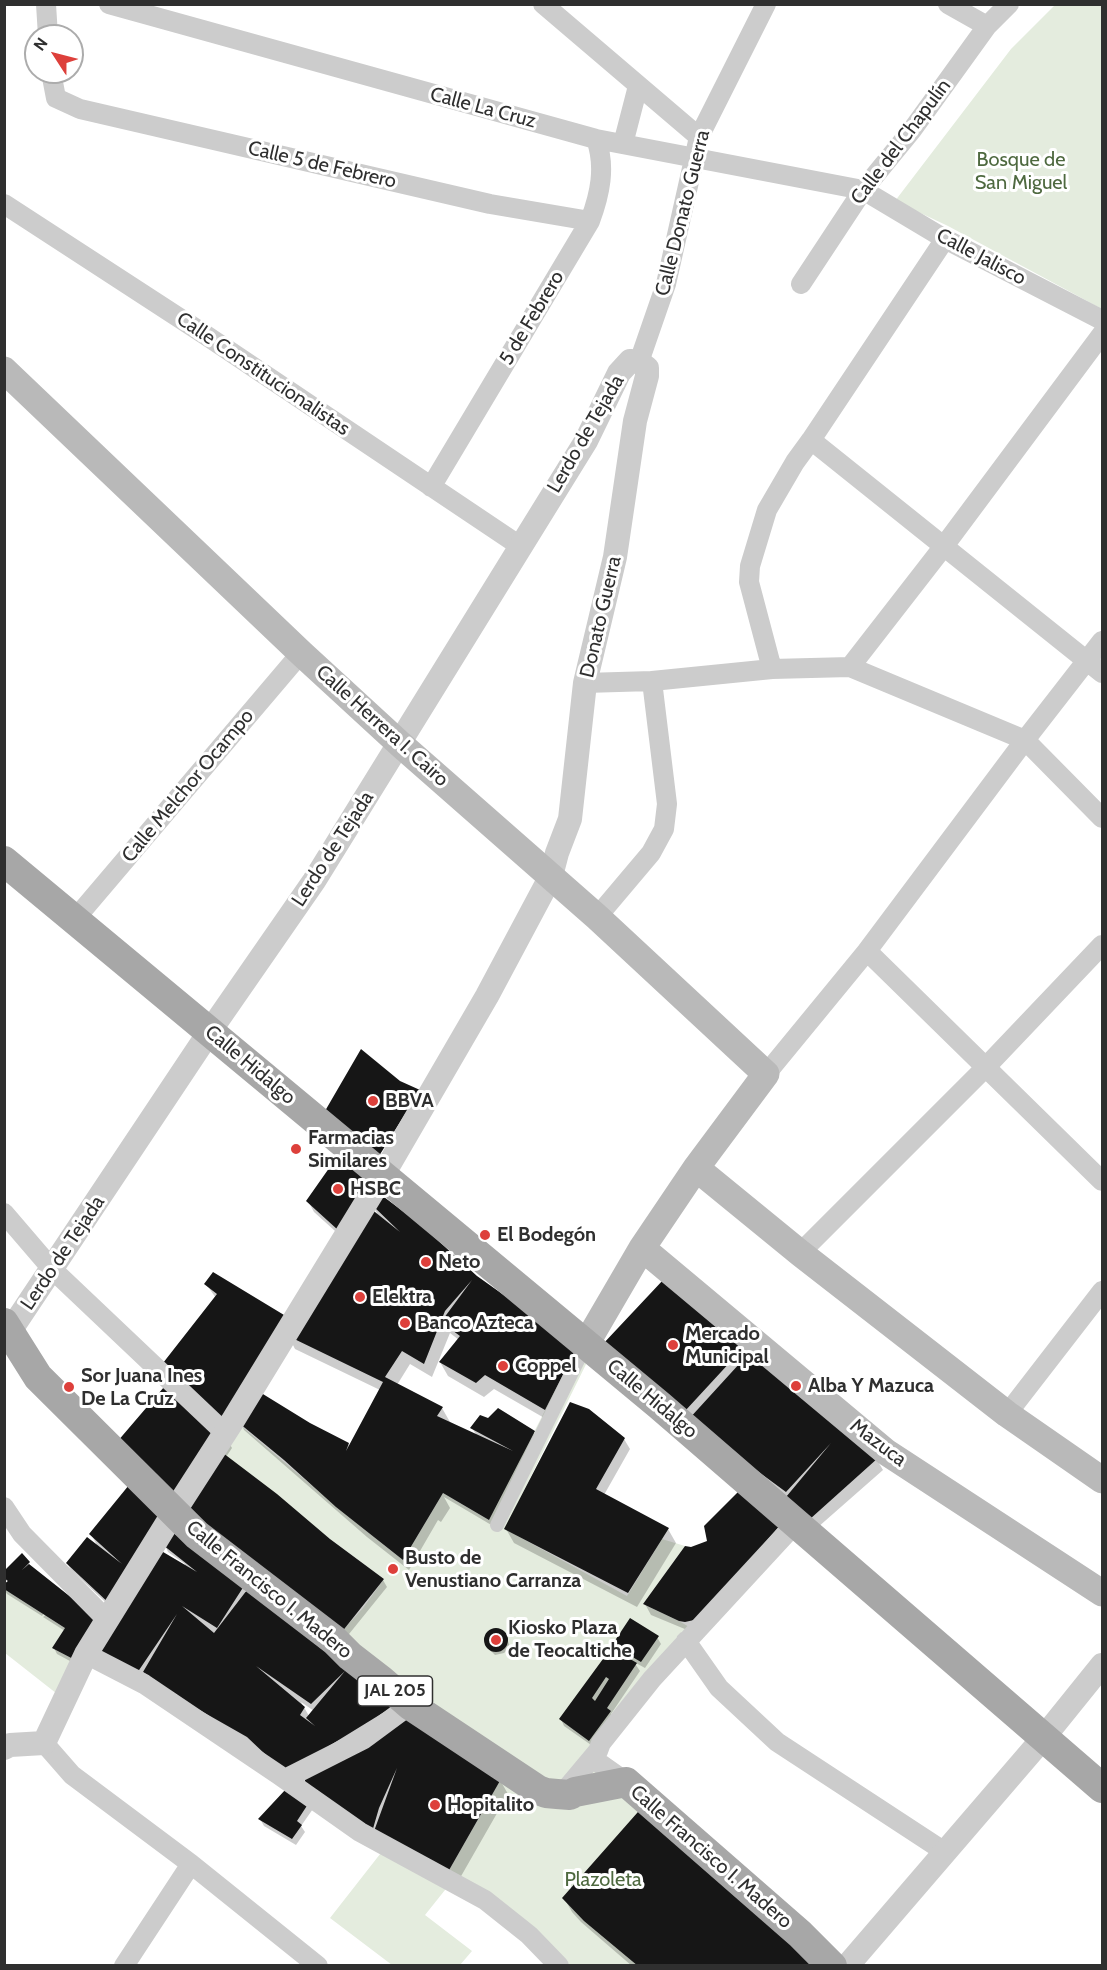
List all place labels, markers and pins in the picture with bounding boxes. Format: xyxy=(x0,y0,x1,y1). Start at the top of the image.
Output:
place label: BBVA xyxy=(385,1089,434,1113)
marker: BBVA xyxy=(366,1094,380,1108)
place label: Farmacias Similares xyxy=(308,1126,394,1173)
marker: Farmacias Similares xyxy=(289,1142,303,1156)
place label: HSBC xyxy=(350,1177,401,1201)
marker: HSBC xyxy=(331,1182,345,1196)
place label: El Bodegón xyxy=(497,1223,596,1247)
marker: El Bodegón xyxy=(478,1228,492,1242)
place label: Neto xyxy=(438,1250,480,1274)
marker: Neto xyxy=(419,1255,433,1269)
place label: Elektra xyxy=(372,1285,432,1309)
marker: Elektra xyxy=(353,1290,367,1304)
place label: Banco Azteca xyxy=(417,1311,534,1335)
marker: Banco Azteca xyxy=(398,1316,412,1330)
place label: Mercado Municipal xyxy=(685,1322,769,1369)
marker: Mercado Municipal xyxy=(666,1338,680,1352)
place label: Coppel xyxy=(515,1354,577,1378)
marker: Coppel xyxy=(496,1359,510,1373)
place label: Sor Juana Ines De La Cruz xyxy=(81,1364,202,1411)
place label: Alba Y Mazuca xyxy=(808,1374,934,1398)
marker: Alba Y Mazuca xyxy=(789,1379,803,1393)
marker: Sor Juana Ines De La Cruz xyxy=(62,1380,76,1394)
place label: Busto de Venustiano Carranza xyxy=(405,1546,581,1593)
marker: Busto de Venustiano Carranza xyxy=(386,1562,400,1576)
place label: Kiosko Plaza de Teocaltiche xyxy=(508,1616,632,1663)
marker: Kiosko Plaza de Teocaltiche xyxy=(489,1633,503,1647)
place label: Hopitalito xyxy=(447,1793,534,1817)
marker: Hopitalito xyxy=(428,1798,442,1812)

